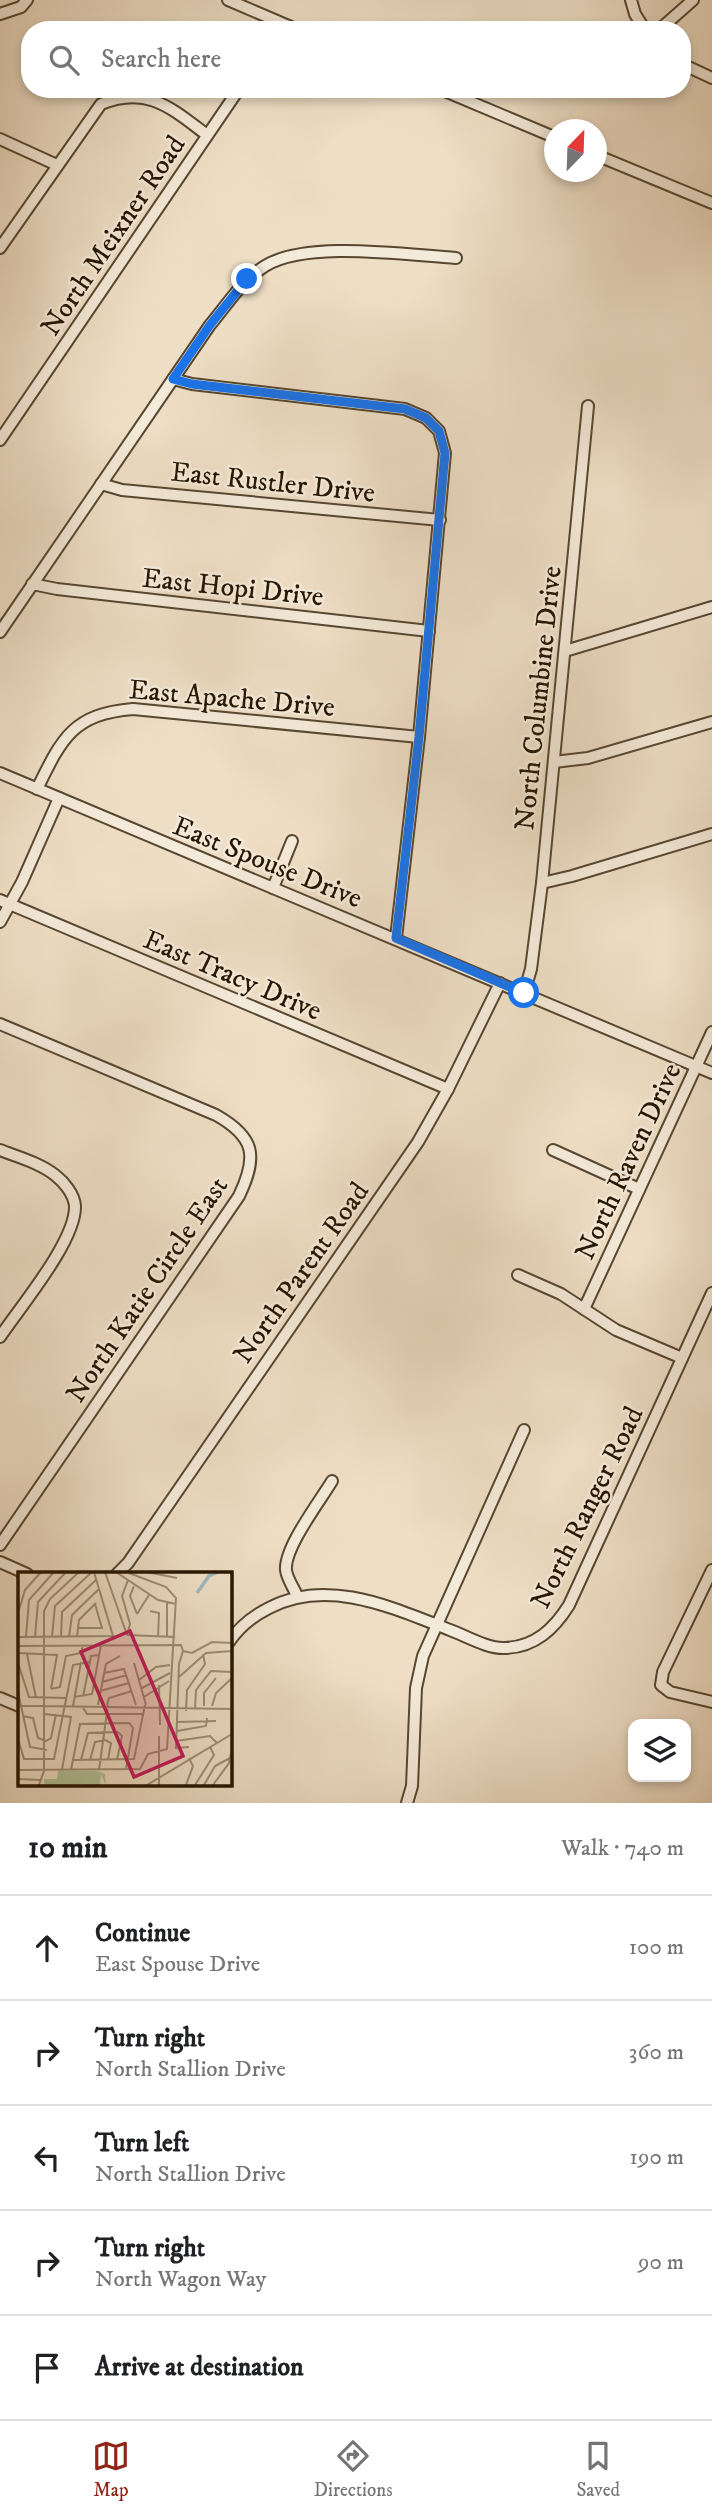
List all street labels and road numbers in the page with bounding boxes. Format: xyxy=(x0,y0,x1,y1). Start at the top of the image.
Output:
street label: North Meixner Road xyxy=(33,129,193,343)
street label: East Rustler Drive xyxy=(169,454,377,511)
street label: East Hopi Drive xyxy=(140,561,325,614)
street label: North Columbine Drive xyxy=(507,564,570,832)
street label: East Apache Drive xyxy=(128,672,336,725)
street label: East Spouse Drive xyxy=(168,808,367,916)
street label: East Tracy Drive xyxy=(138,922,327,1029)
street label: North Raven Drive xyxy=(567,1058,689,1266)
street label: North Katie Circle East xyxy=(59,1170,236,1410)
street label: North Parent Road xyxy=(226,1175,377,1370)
street label: North Ranger Road xyxy=(523,1401,651,1615)

